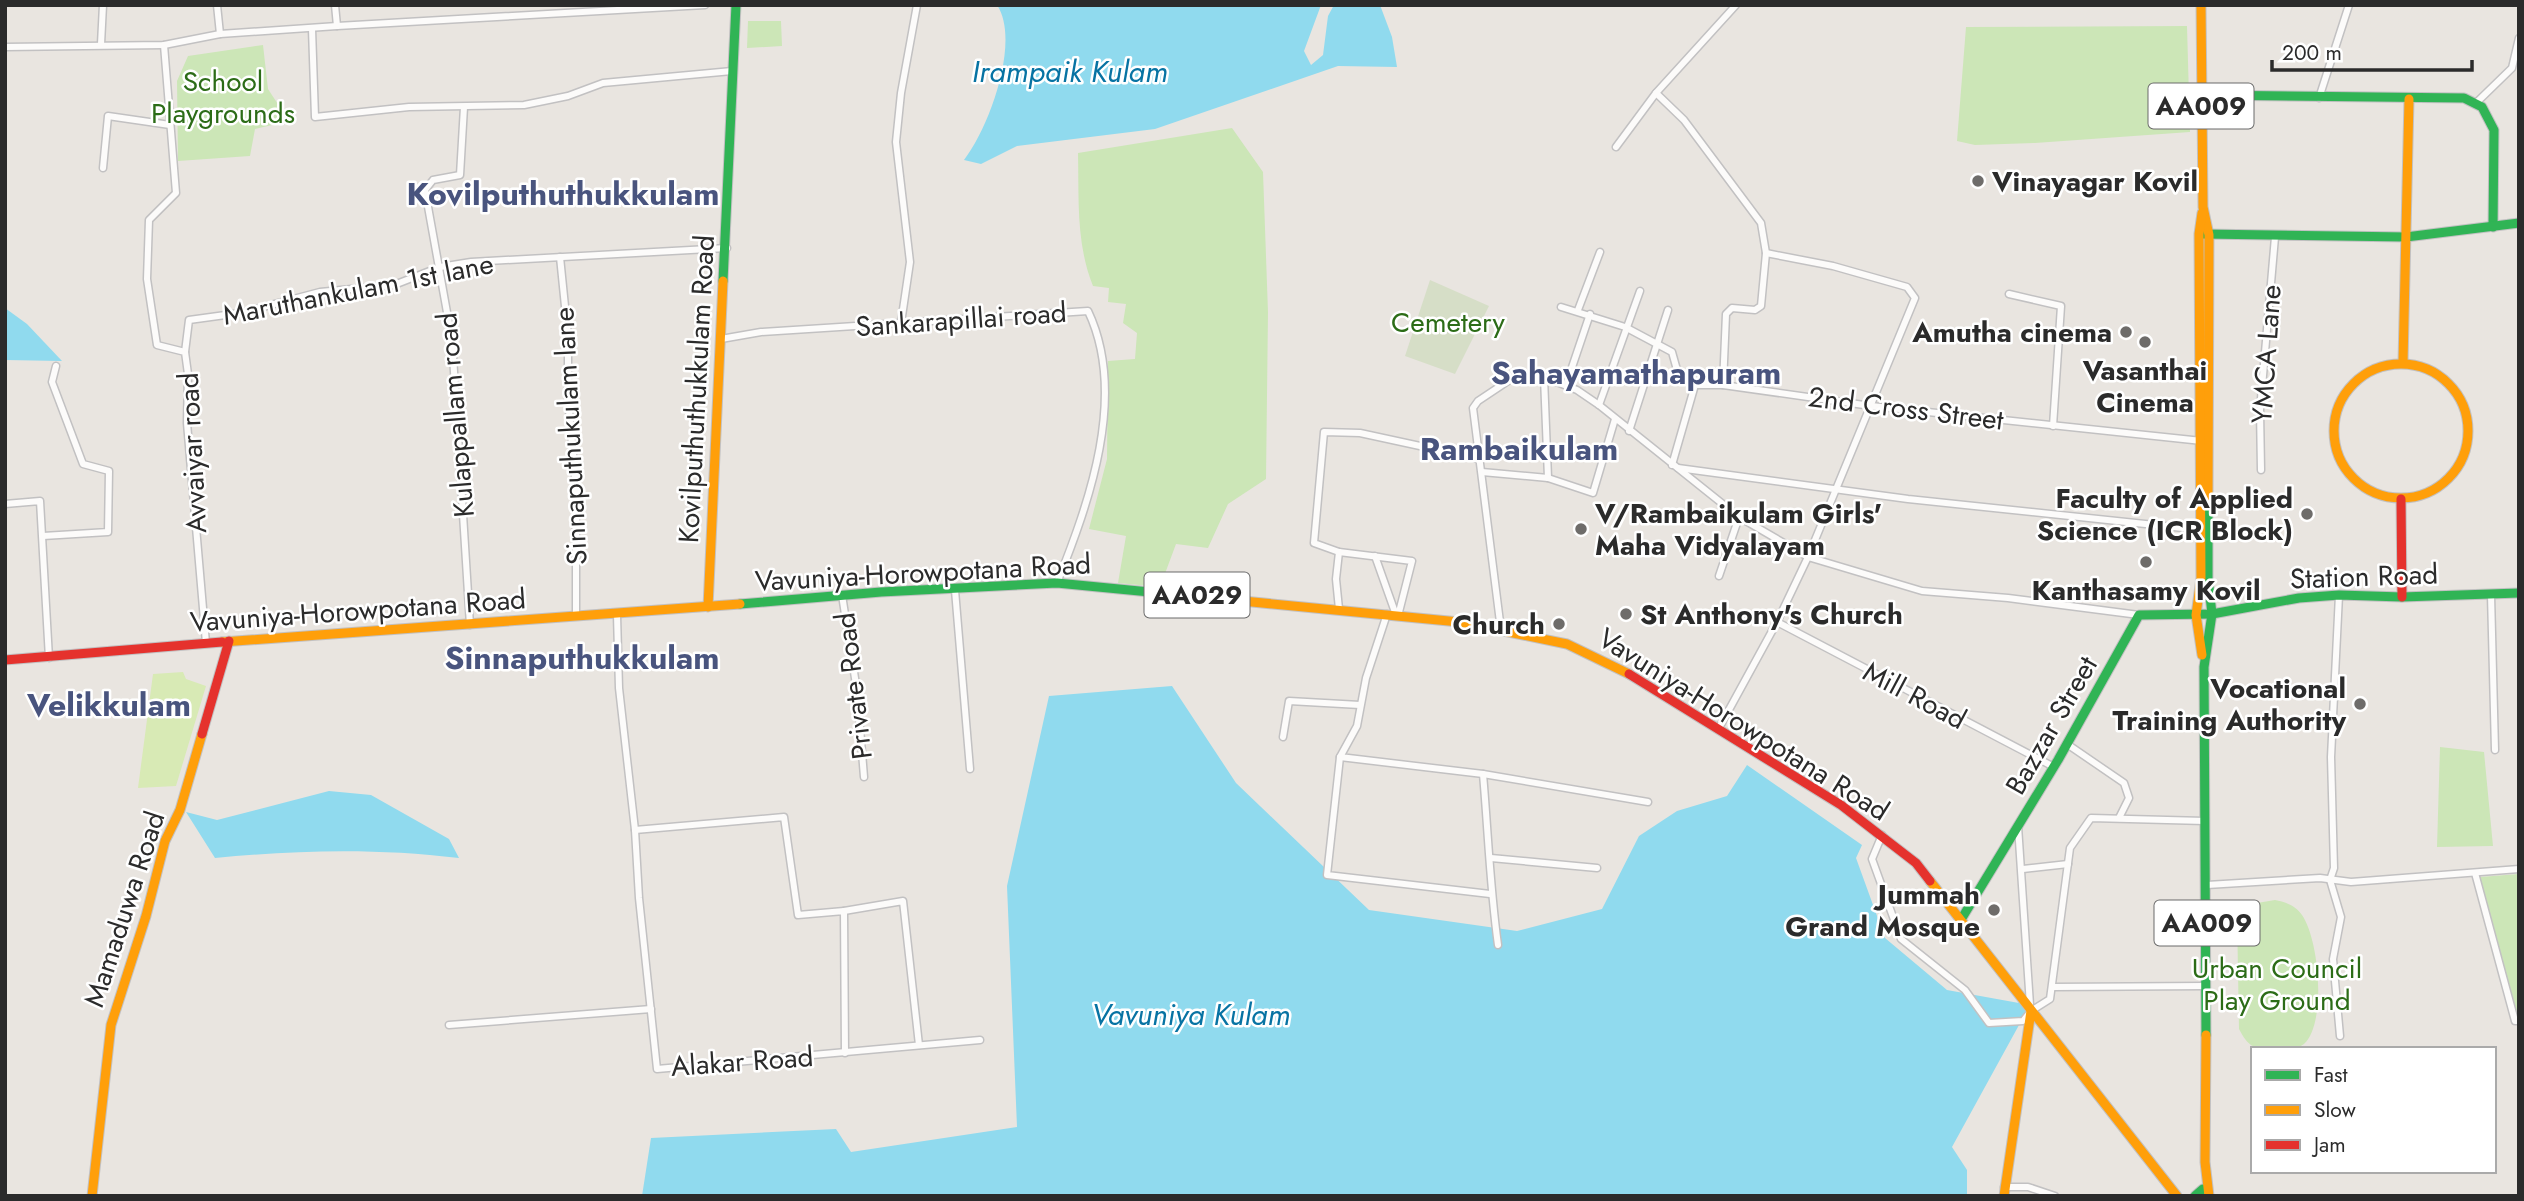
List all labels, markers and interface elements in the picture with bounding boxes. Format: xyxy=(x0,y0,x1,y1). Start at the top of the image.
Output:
scale bar xyxy=(2272,28,2472,72)
text: 200 m xyxy=(2282,38,2342,68)
water label: Irampaik Kulam xyxy=(972,50,1168,93)
park label: School Playgrounds xyxy=(151,61,295,134)
road number: AA009 xyxy=(2148,83,2254,128)
place label: Vinayagar Kovil xyxy=(1991,161,2198,202)
district label: Kovilputhuthukkulam xyxy=(407,171,720,217)
marker: Vinayagar Kovil xyxy=(1970,173,1986,189)
street label: Kovilputhuthukkulam Road xyxy=(668,234,725,544)
street label: Maruthankulam 1st lane xyxy=(219,243,497,336)
street label: YMCA Lane xyxy=(2241,283,2292,425)
street label: Sankarapillai road xyxy=(854,292,1068,347)
park label: Cemetery xyxy=(1391,302,1506,343)
street label: Sinnaputhukulam lane xyxy=(543,306,598,566)
street label: Kulappallam road xyxy=(426,311,485,519)
place label: Amutha cinema xyxy=(1911,312,2112,353)
marker: Amutha cinema xyxy=(2118,324,2134,340)
marker: Vasanthai Cinema xyxy=(2137,334,2153,350)
district label: Sahayamathapuram xyxy=(1491,350,1781,396)
place label: Vasanthai Cinema xyxy=(2082,350,2207,423)
street label: Avvaiyar road xyxy=(168,372,217,534)
street label: 2nd Cross Street xyxy=(1806,376,2006,441)
district label: Rambaikulam xyxy=(1420,426,1618,472)
place label: Faculty of Applied Science (ICR Block) xyxy=(2037,478,2293,551)
place label: V/Rambaikulam Girls' Maha Vidyalayam xyxy=(1594,493,1882,566)
marker: Faculty of Applied Science (ICR Block) xyxy=(2299,506,2315,522)
marker: V/Rambaikulam Girls' Maha Vidyalayam xyxy=(1573,521,1589,537)
street label: Vavuniya-Horowpotana Road xyxy=(754,543,1092,602)
street label: Station Road xyxy=(2289,553,2439,600)
marker: Kanthasamy Kovil xyxy=(2138,554,2154,570)
place label: Kanthasamy Kovil xyxy=(2031,570,2261,611)
road number: AA029 xyxy=(1144,572,1250,618)
street label: Vavuniya-Horowpotana Road xyxy=(189,578,527,643)
place label: St Anthony's Church xyxy=(1640,594,1903,635)
place label: Church xyxy=(1452,604,1545,645)
marker: St Anthony's Church xyxy=(1618,606,1634,622)
street label: Private Road xyxy=(824,610,883,762)
marker: Church xyxy=(1551,616,1567,632)
street label: Vavuniya-Horowpotana Road xyxy=(1590,618,1897,831)
district label: Sinnaputhukkulam xyxy=(445,635,719,681)
street label: Bazzar Street xyxy=(1995,648,2108,802)
street label: Mill Road xyxy=(1856,651,1974,740)
place label: Vocational Training Authority xyxy=(2113,668,2346,741)
district label: Velikkulam xyxy=(26,682,191,728)
marker: Vocational Training Authority xyxy=(2352,696,2368,712)
street label: Mamaduwa Road xyxy=(74,806,175,1012)
place label: Jummah Grand Mosque xyxy=(1785,874,1980,947)
road number: AA009 xyxy=(2154,900,2260,946)
marker: Jummah Grand Mosque xyxy=(1986,902,2002,918)
park label: Urban Council Play Ground xyxy=(2192,948,2362,1021)
water label: Vavuniya Kulam xyxy=(1092,993,1290,1036)
street label: Alakar Road xyxy=(669,1036,815,1087)
legend xyxy=(2251,1047,2496,1173)
text: Fast xyxy=(2314,1060,2347,1090)
text: Slow xyxy=(2314,1095,2356,1125)
text: Jam xyxy=(2311,1130,2346,1160)

